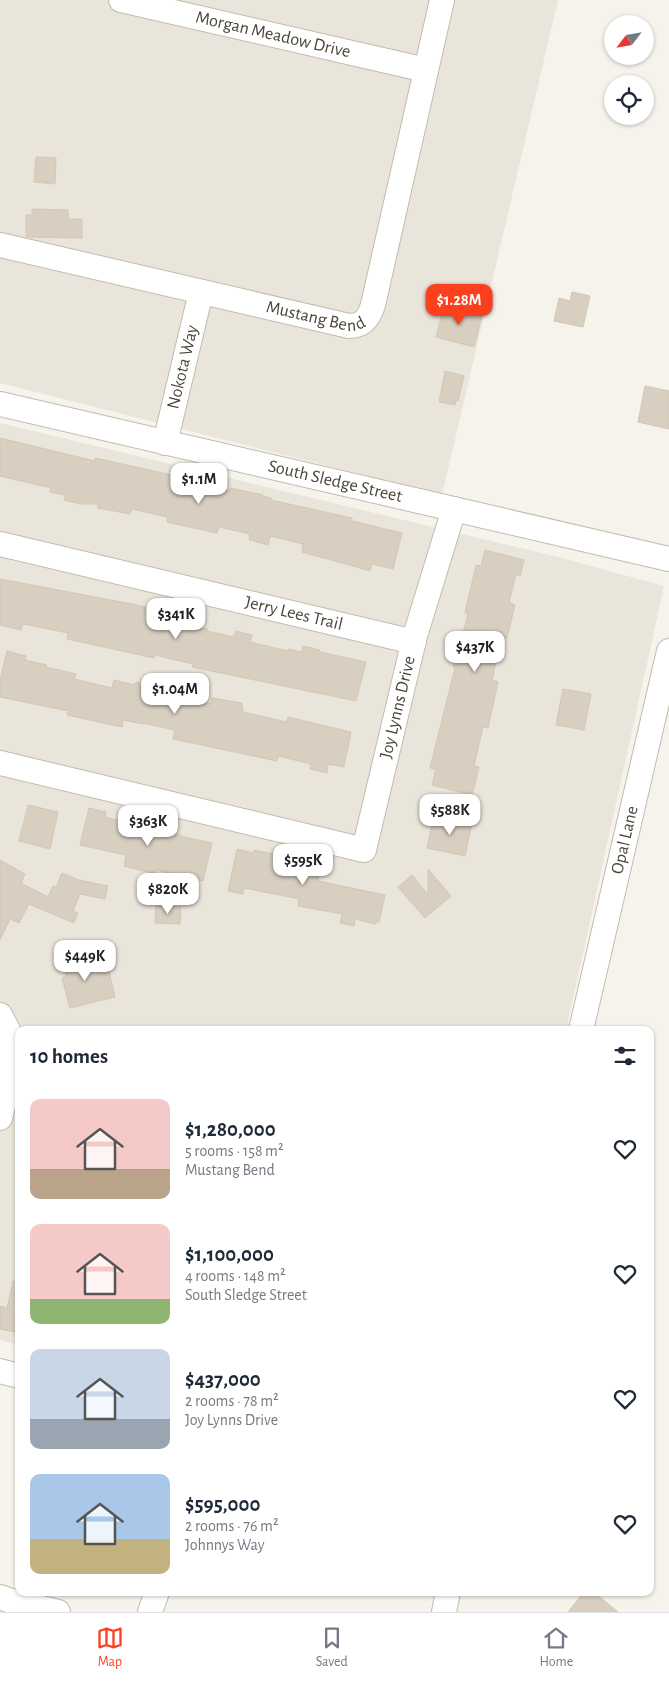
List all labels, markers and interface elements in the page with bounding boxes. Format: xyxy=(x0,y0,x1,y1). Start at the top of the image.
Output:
street label: Morgan Meadow Drive xyxy=(194,8,352,61)
north arrow xyxy=(604,15,654,65)
map controls xyxy=(604,15,654,125)
button: locate xyxy=(604,75,654,125)
pin: $1.28M xyxy=(418,284,500,326)
text: $1.28M xyxy=(437,292,481,308)
street label: Mustang Bend xyxy=(264,298,369,335)
street label: Nokota Way xyxy=(164,323,202,411)
street label: South Sledge Street xyxy=(266,457,404,506)
pin: $1.1M xyxy=(164,462,234,505)
text: $1.1M xyxy=(181,471,217,487)
street label: Jerry Lees Trail xyxy=(243,593,345,634)
pin: $341K xyxy=(141,598,211,640)
text: $341K xyxy=(157,606,195,622)
pin: $437K xyxy=(440,630,510,673)
text: $437K xyxy=(456,639,494,655)
street label: Joy Lynns Drive xyxy=(377,654,419,760)
pin: $1.04M xyxy=(134,672,216,715)
text: $1.04M xyxy=(152,681,198,697)
pin: $588K xyxy=(415,794,485,836)
text: $588K xyxy=(430,802,470,818)
pin: $363K xyxy=(113,804,183,847)
street label: Opal Lane xyxy=(608,804,642,876)
text: $363K xyxy=(129,813,167,829)
pin: $595K xyxy=(268,844,338,886)
text: $595K xyxy=(284,852,322,868)
pin: $820K xyxy=(133,872,203,915)
text: $820K xyxy=(148,881,188,897)
pin: $449K xyxy=(50,940,120,982)
text: $449K xyxy=(65,948,105,964)
icon: filters xyxy=(611,1042,639,1070)
text: 10 homes xyxy=(30,1046,108,1067)
icon: home xyxy=(70,1119,130,1179)
text: $1,280,000 xyxy=(185,1119,276,1140)
icon: heart xyxy=(611,1135,639,1163)
text: 5 rooms · 158 m² xyxy=(185,1143,284,1159)
text: Mustang Bend xyxy=(185,1162,275,1178)
icon: home xyxy=(70,1244,130,1304)
text: $1,100,000 xyxy=(185,1244,274,1265)
icon: heart xyxy=(611,1260,639,1288)
text: 4 rooms · 148 m² xyxy=(185,1268,286,1284)
text: South Sledge Street xyxy=(185,1287,307,1303)
icon: home xyxy=(70,1369,130,1429)
text: $437,000 xyxy=(185,1369,261,1390)
icon: heart xyxy=(611,1385,639,1413)
text: 2 rooms · 78 m² xyxy=(185,1393,279,1409)
text: Joy Lynns Drive xyxy=(185,1412,278,1428)
icon: home xyxy=(70,1494,130,1554)
text: $595,000 xyxy=(185,1494,260,1515)
icon: heart xyxy=(611,1510,639,1538)
text: 2 rooms · 76 m² xyxy=(185,1518,279,1534)
text: Johnnys Way xyxy=(185,1537,265,1553)
tab: Map xyxy=(96,1624,124,1671)
tab: Saved xyxy=(316,1624,348,1671)
tab: Home xyxy=(539,1624,573,1671)

